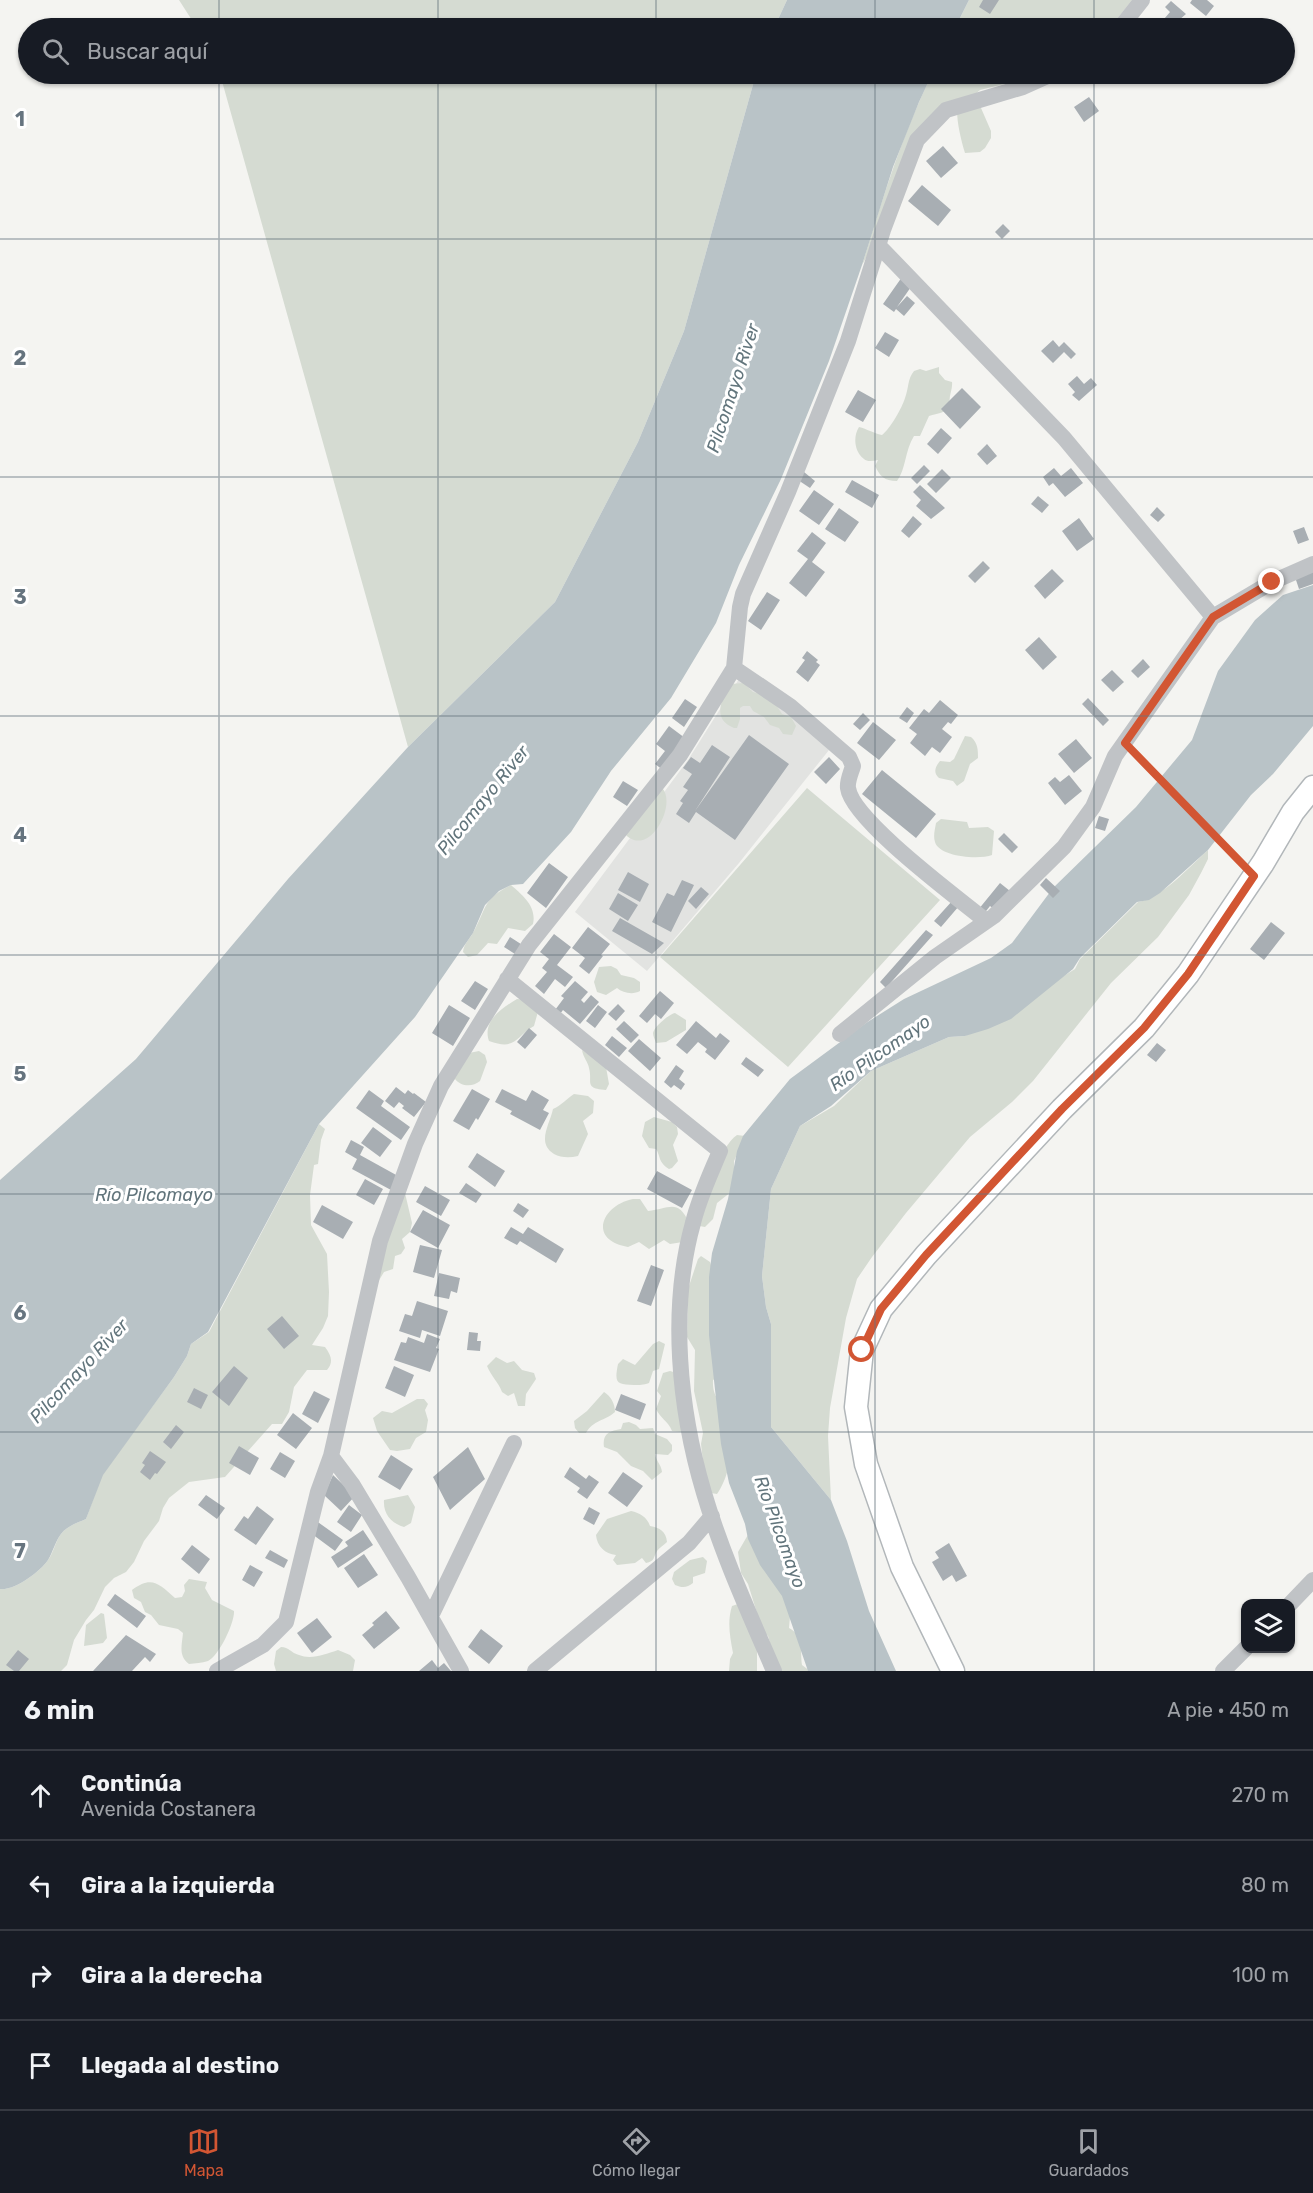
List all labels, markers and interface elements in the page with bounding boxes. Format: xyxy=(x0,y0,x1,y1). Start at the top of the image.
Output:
search box xyxy=(18,18,1295,84)
icon: search xyxy=(39,35,72,68)
text: Buscar aquí xyxy=(87,38,208,65)
text: 1 xyxy=(15,107,25,131)
water label: Pilcomayo River xyxy=(702,320,765,455)
text: 2 xyxy=(14,346,27,370)
route end xyxy=(1258,568,1284,594)
text: 3 xyxy=(13,585,27,609)
water label: Pilcomayo River xyxy=(432,740,535,859)
text: 4 xyxy=(13,823,27,847)
water label: Río Pilcomayo xyxy=(825,1010,935,1096)
text: 5 xyxy=(14,1062,27,1086)
water label: Río Pilcomayo xyxy=(95,1184,213,1206)
text: 6 xyxy=(13,1301,27,1325)
water label: Pilcomayo River xyxy=(25,1314,134,1428)
route start xyxy=(848,1336,874,1362)
water label: Río Pilcomayo xyxy=(749,1473,811,1591)
text: 7 xyxy=(14,1539,26,1563)
map controls xyxy=(1241,1599,1295,1653)
button: layers xyxy=(1241,1599,1295,1653)
text: 6 min xyxy=(24,1695,94,1726)
text: A pie · 450 m xyxy=(1167,1698,1289,1722)
text: Continúa xyxy=(81,1770,182,1797)
icon: ahead xyxy=(24,1779,57,1812)
text: 270 m xyxy=(1232,1783,1289,1807)
text: Avenida Costanera xyxy=(81,1797,256,1821)
icon: left xyxy=(24,1869,57,1902)
text: Gira a la izquierda xyxy=(81,1872,275,1899)
text: 80 m xyxy=(1241,1873,1289,1897)
icon: right xyxy=(24,1959,57,1992)
text: Gira a la derecha xyxy=(81,1962,262,1989)
text: 100 m xyxy=(1232,1963,1289,1987)
icon: arrive xyxy=(24,2049,57,2082)
text: Llegada al destino xyxy=(81,2052,279,2079)
tab: Mapa xyxy=(184,2125,224,2180)
tab: Cómo llegar xyxy=(592,2125,680,2180)
tab: Guardados xyxy=(1048,2125,1129,2180)

